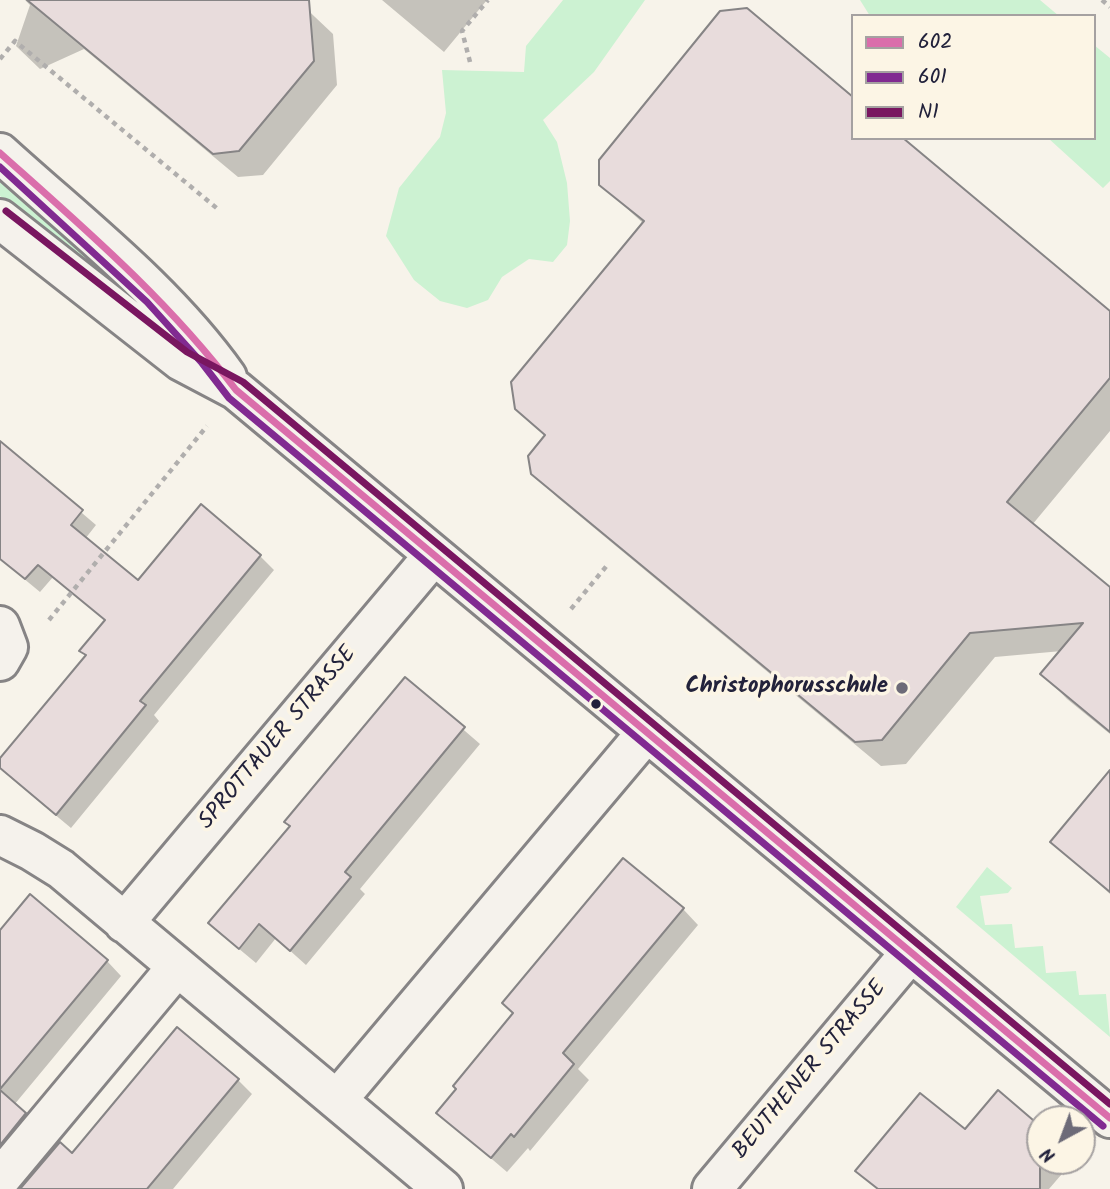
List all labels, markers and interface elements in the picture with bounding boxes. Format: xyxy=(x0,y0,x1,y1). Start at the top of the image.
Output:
legend xyxy=(851,14,1096,140)
text: 602 xyxy=(918,26,952,59)
text: 601 xyxy=(918,61,947,94)
text: N1 xyxy=(918,96,939,129)
street label: SPROTTAUER STRASSE xyxy=(194,642,364,836)
place label: Christophorusschule xyxy=(685,674,888,702)
marker: Christophorusschule xyxy=(894,680,910,696)
unlabelled marker xyxy=(589,697,603,711)
street label: BEUTHENER STRASSE xyxy=(728,976,894,1166)
north arrow xyxy=(1026,1105,1096,1175)
text: N xyxy=(1034,1139,1063,1170)

